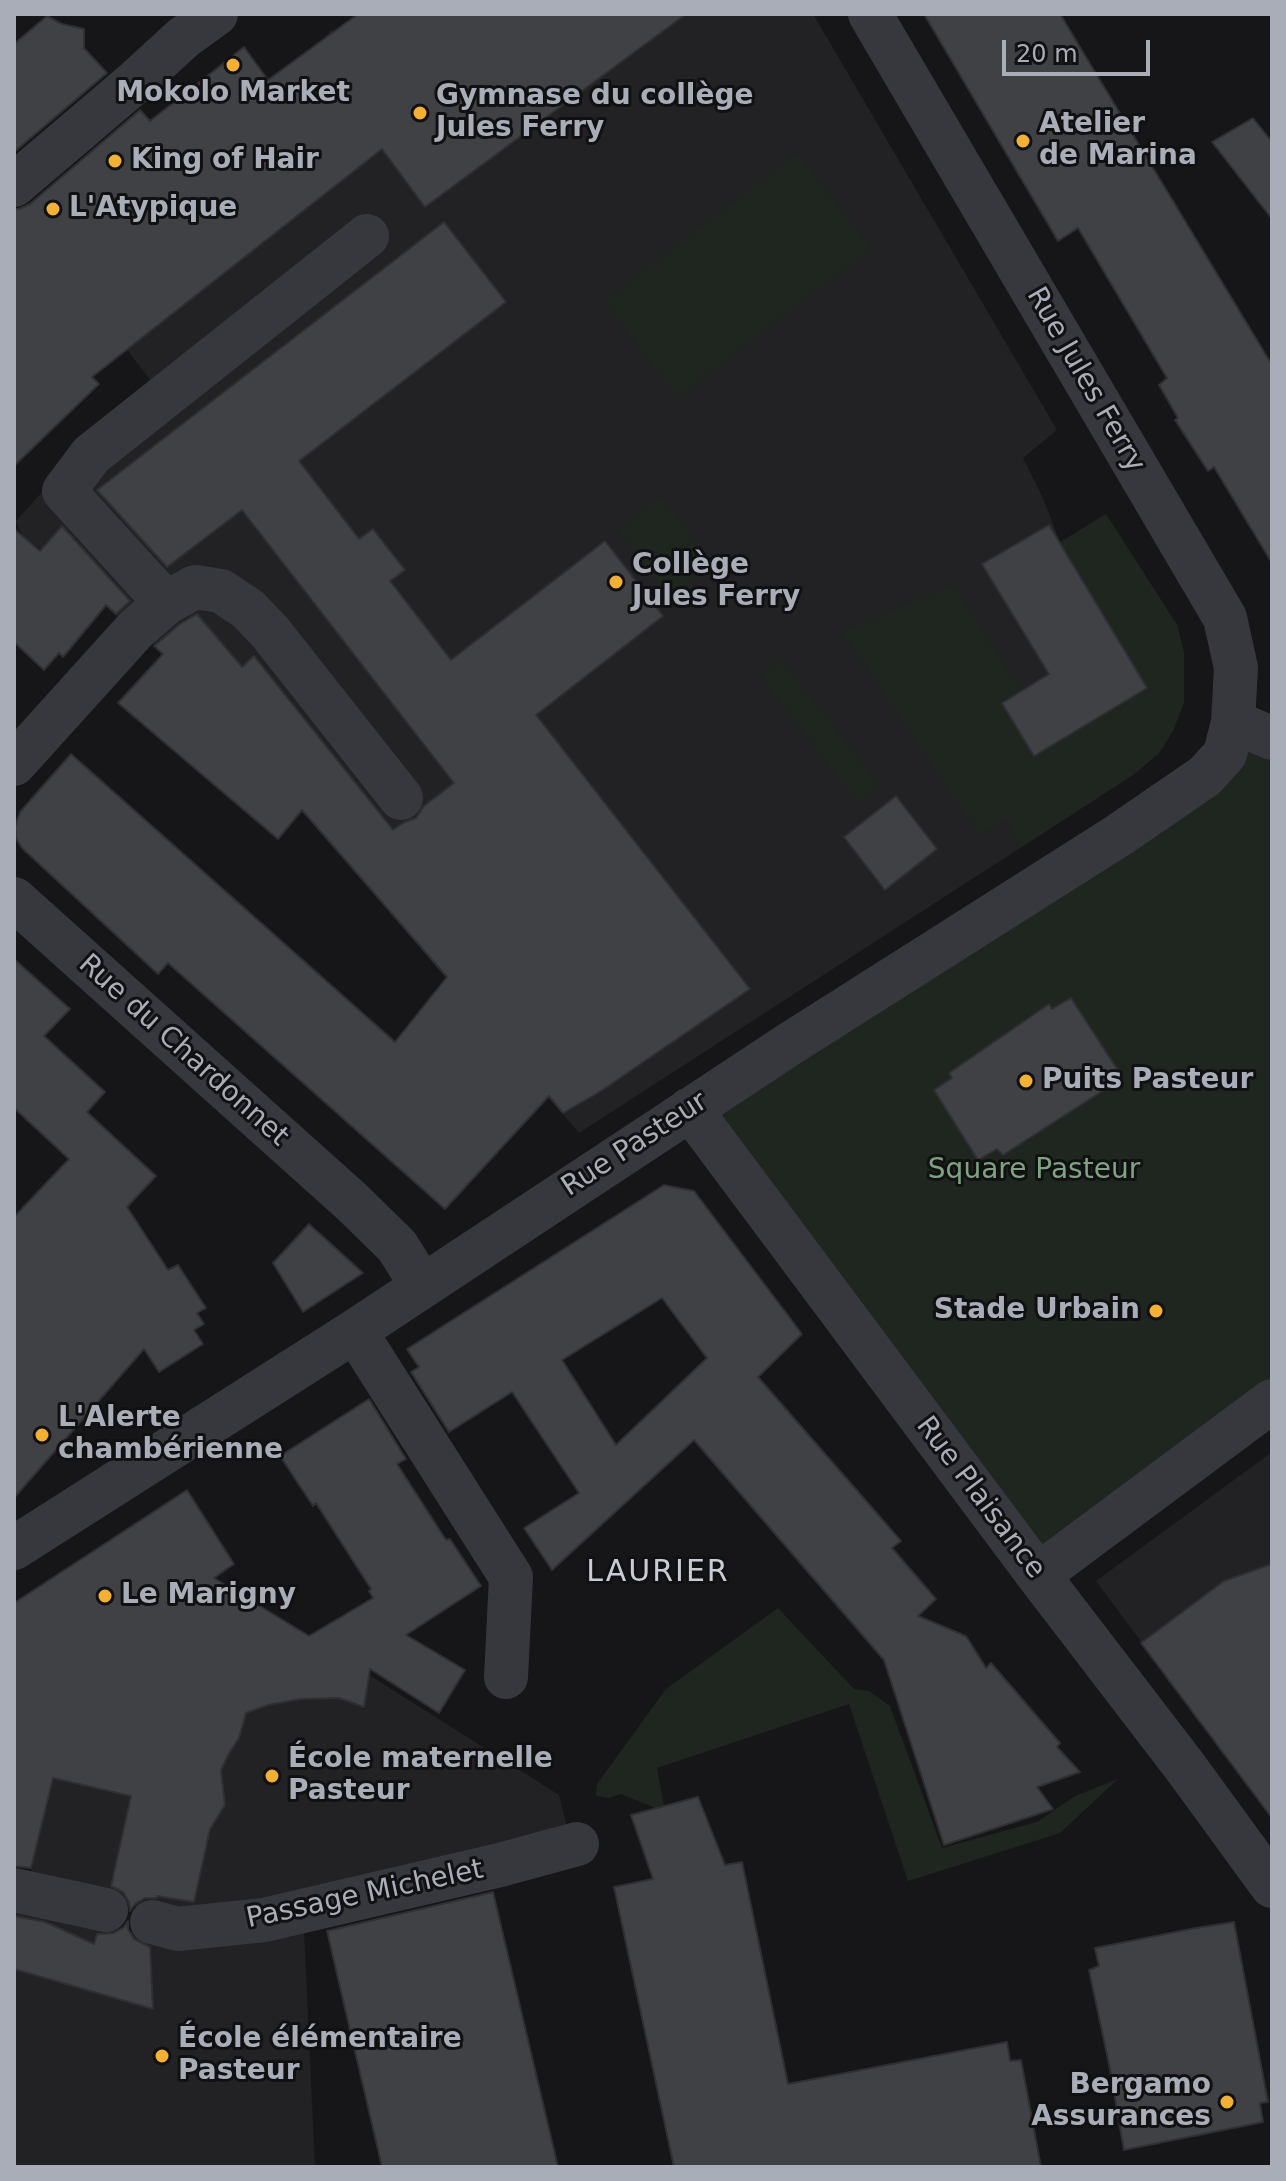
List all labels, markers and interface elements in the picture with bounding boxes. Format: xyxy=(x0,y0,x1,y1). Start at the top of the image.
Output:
scale bar xyxy=(1006,24,1154,74)
text: 20 m xyxy=(1016,40,1078,68)
marker: Mokolo Market xyxy=(224,56,242,74)
place label: Mokolo Market xyxy=(116,77,350,111)
place label: Gymnase du collège Jules Ferry xyxy=(436,80,753,146)
marker: Gymnase du collège Jules Ferry xyxy=(411,104,429,122)
place label: Atelier de Marina xyxy=(1039,108,1197,174)
marker: Atelier de Marina xyxy=(1014,132,1032,150)
place label: King of Hair xyxy=(131,144,319,178)
marker: King of Hair xyxy=(106,152,124,170)
place label: L'Atypique xyxy=(69,192,237,226)
marker: L'Atypique xyxy=(44,200,62,218)
street label: Rue Jules Ferry xyxy=(1019,282,1151,478)
place label: Collège Jules Ferry xyxy=(632,549,800,615)
marker: Collège Jules Ferry xyxy=(607,573,625,591)
street label: Rue du Chardonnet xyxy=(71,948,295,1154)
place label: Puits Pasteur xyxy=(1042,1064,1253,1098)
marker: Puits Pasteur xyxy=(1017,1072,1035,1090)
street label: Rue Pasteur xyxy=(556,1085,714,1205)
park label: Square Pasteur xyxy=(928,1154,1140,1188)
place label: Stade Urbain xyxy=(934,1294,1140,1328)
marker: Stade Urbain xyxy=(1147,1302,1165,1320)
place label: L'Alerte chambérienne xyxy=(58,1402,283,1468)
street label: Rue Plaisance xyxy=(908,1411,1052,1585)
marker: L'Alerte chambérienne xyxy=(33,1426,51,1444)
district label: LAURIER xyxy=(586,1555,730,1591)
place label: Le Marigny xyxy=(121,1579,296,1613)
marker: Le Marigny xyxy=(96,1587,114,1605)
place label: École maternelle Pasteur xyxy=(288,1743,553,1809)
marker: École maternelle Pasteur xyxy=(263,1767,281,1785)
street label: Passage Michelet xyxy=(243,1853,487,1937)
place label: École élémentaire Pasteur xyxy=(178,2023,462,2089)
marker: École élémentaire Pasteur xyxy=(153,2047,171,2065)
place label: Bergamo Assurances xyxy=(1031,2069,1211,2135)
marker: Bergamo Assurances xyxy=(1218,2093,1236,2111)

